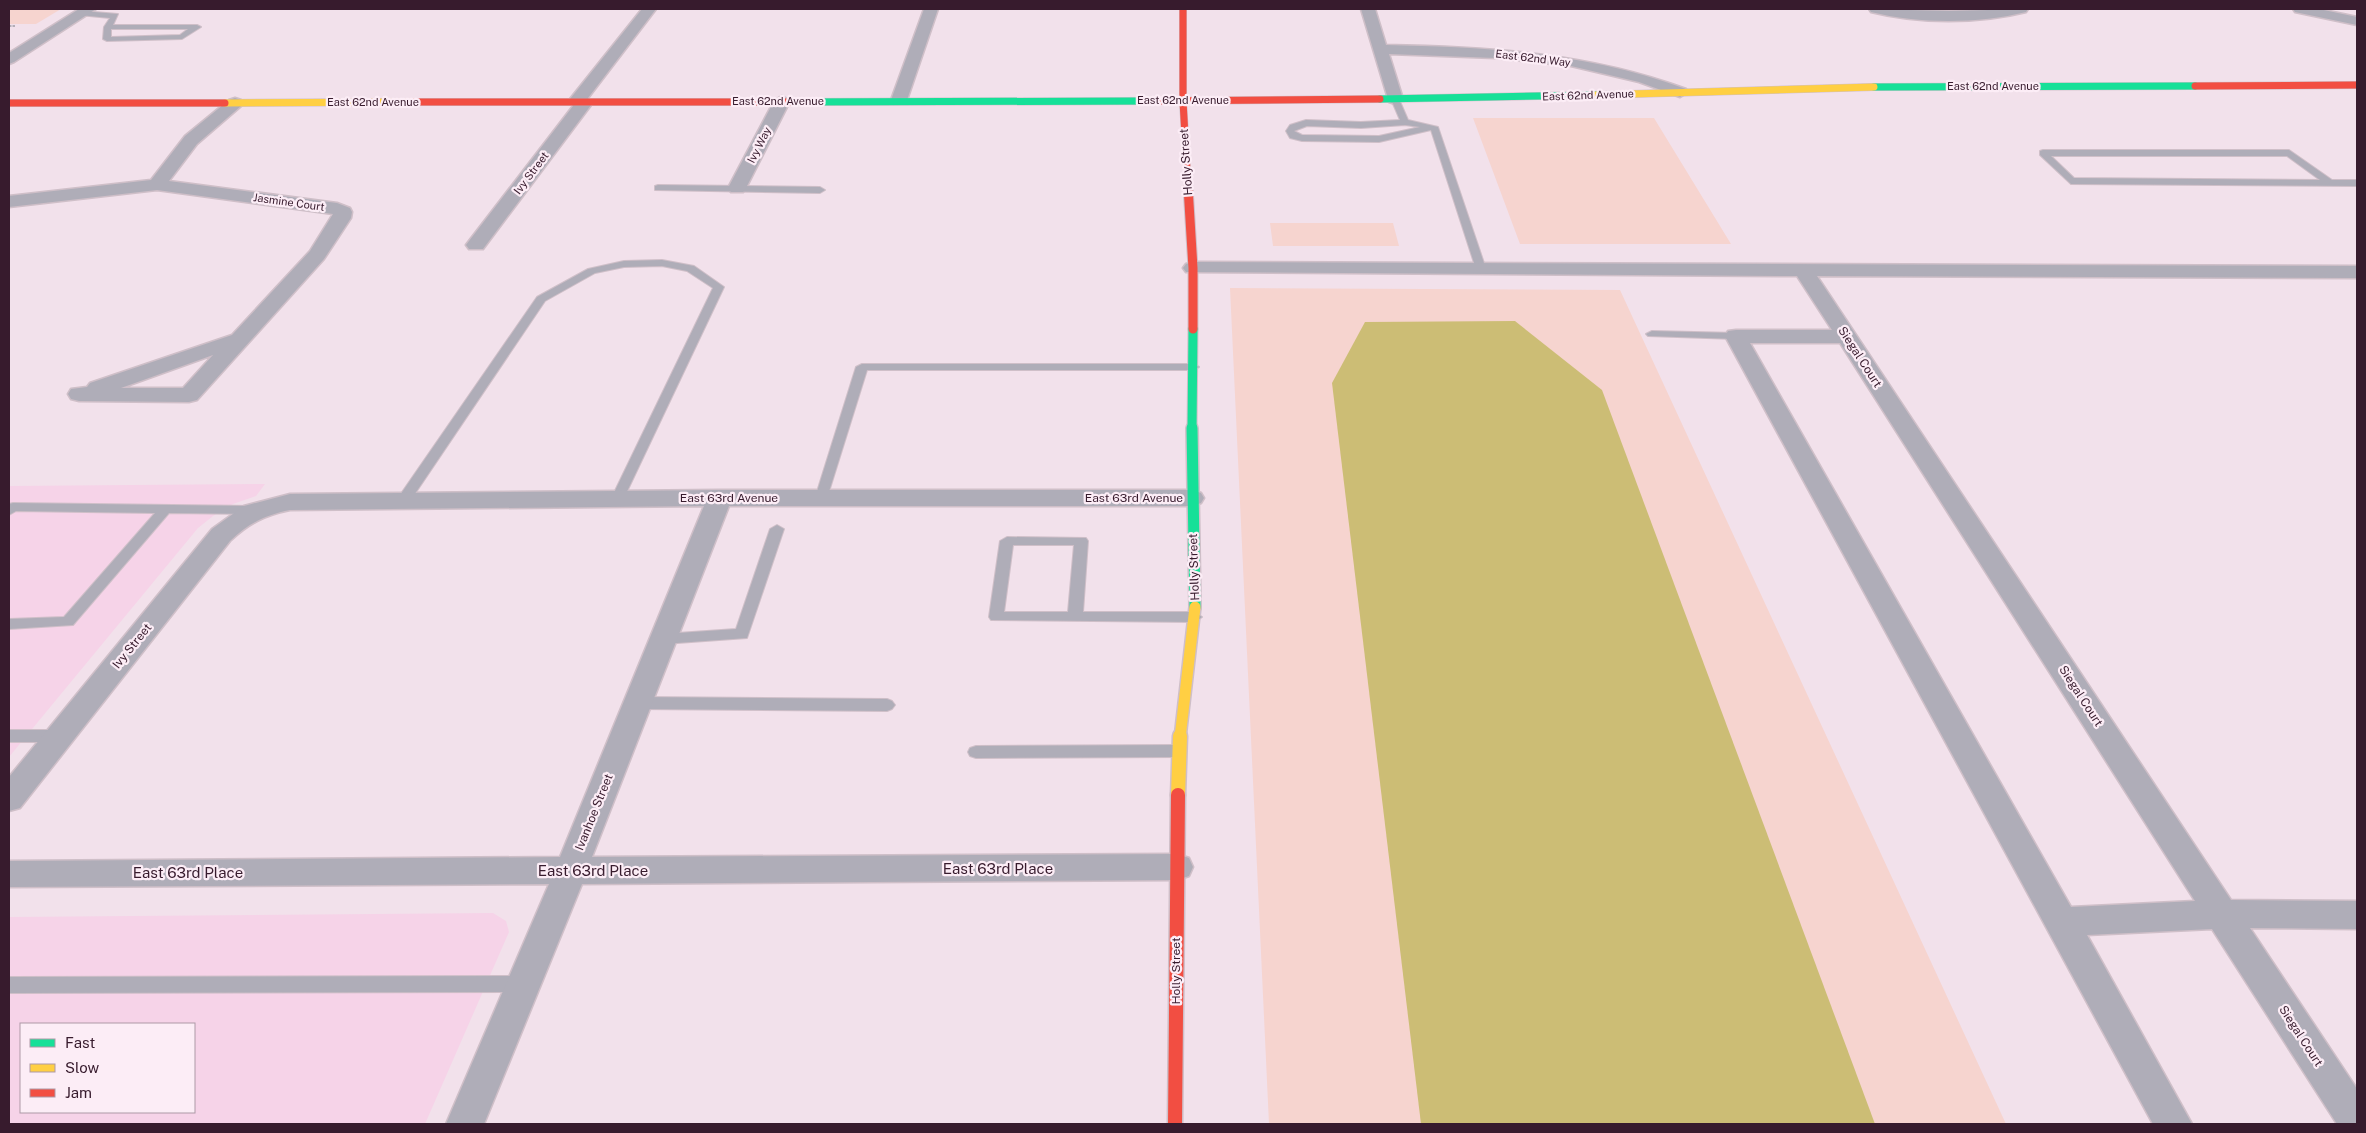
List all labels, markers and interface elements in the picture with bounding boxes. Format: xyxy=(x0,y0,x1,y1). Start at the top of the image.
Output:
street label: East 62nd Way xyxy=(1495,47,1571,69)
street label: East 62nd Avenue xyxy=(1947,80,2039,92)
street label: East 62nd Avenue xyxy=(1542,87,1634,103)
street label: East 62nd Avenue xyxy=(1137,94,1229,106)
street label: East 62nd Avenue xyxy=(732,95,824,107)
street label: East 62nd Avenue xyxy=(327,96,419,108)
street label: Ivy Way xyxy=(745,125,773,165)
street label: Holly Street xyxy=(1177,128,1195,196)
street label: Ivy Street xyxy=(511,150,551,196)
street label: Jasmine Court xyxy=(253,191,325,213)
street label: Siegal Court xyxy=(1835,324,1885,390)
street label: East 63rd Avenue xyxy=(680,491,778,505)
street label: East 63rd Avenue xyxy=(1085,491,1183,505)
street label: Holly Street xyxy=(1186,533,1202,601)
street label: Ivy Street xyxy=(110,620,155,671)
street label: Siegal Court xyxy=(2056,663,2106,729)
street label: Ivanhoe Street xyxy=(572,771,616,852)
street label: East 63rd Place xyxy=(943,860,1053,877)
street label: East 63rd Place xyxy=(538,862,648,879)
street label: East 63rd Place xyxy=(133,864,243,881)
street label: Holly Street xyxy=(1169,937,1183,1005)
street label: Siegal Court xyxy=(2276,1003,2326,1069)
legend xyxy=(20,1023,195,1113)
text: Fast xyxy=(65,1034,95,1051)
text: Slow xyxy=(65,1059,100,1076)
text: Jam xyxy=(65,1084,92,1101)

